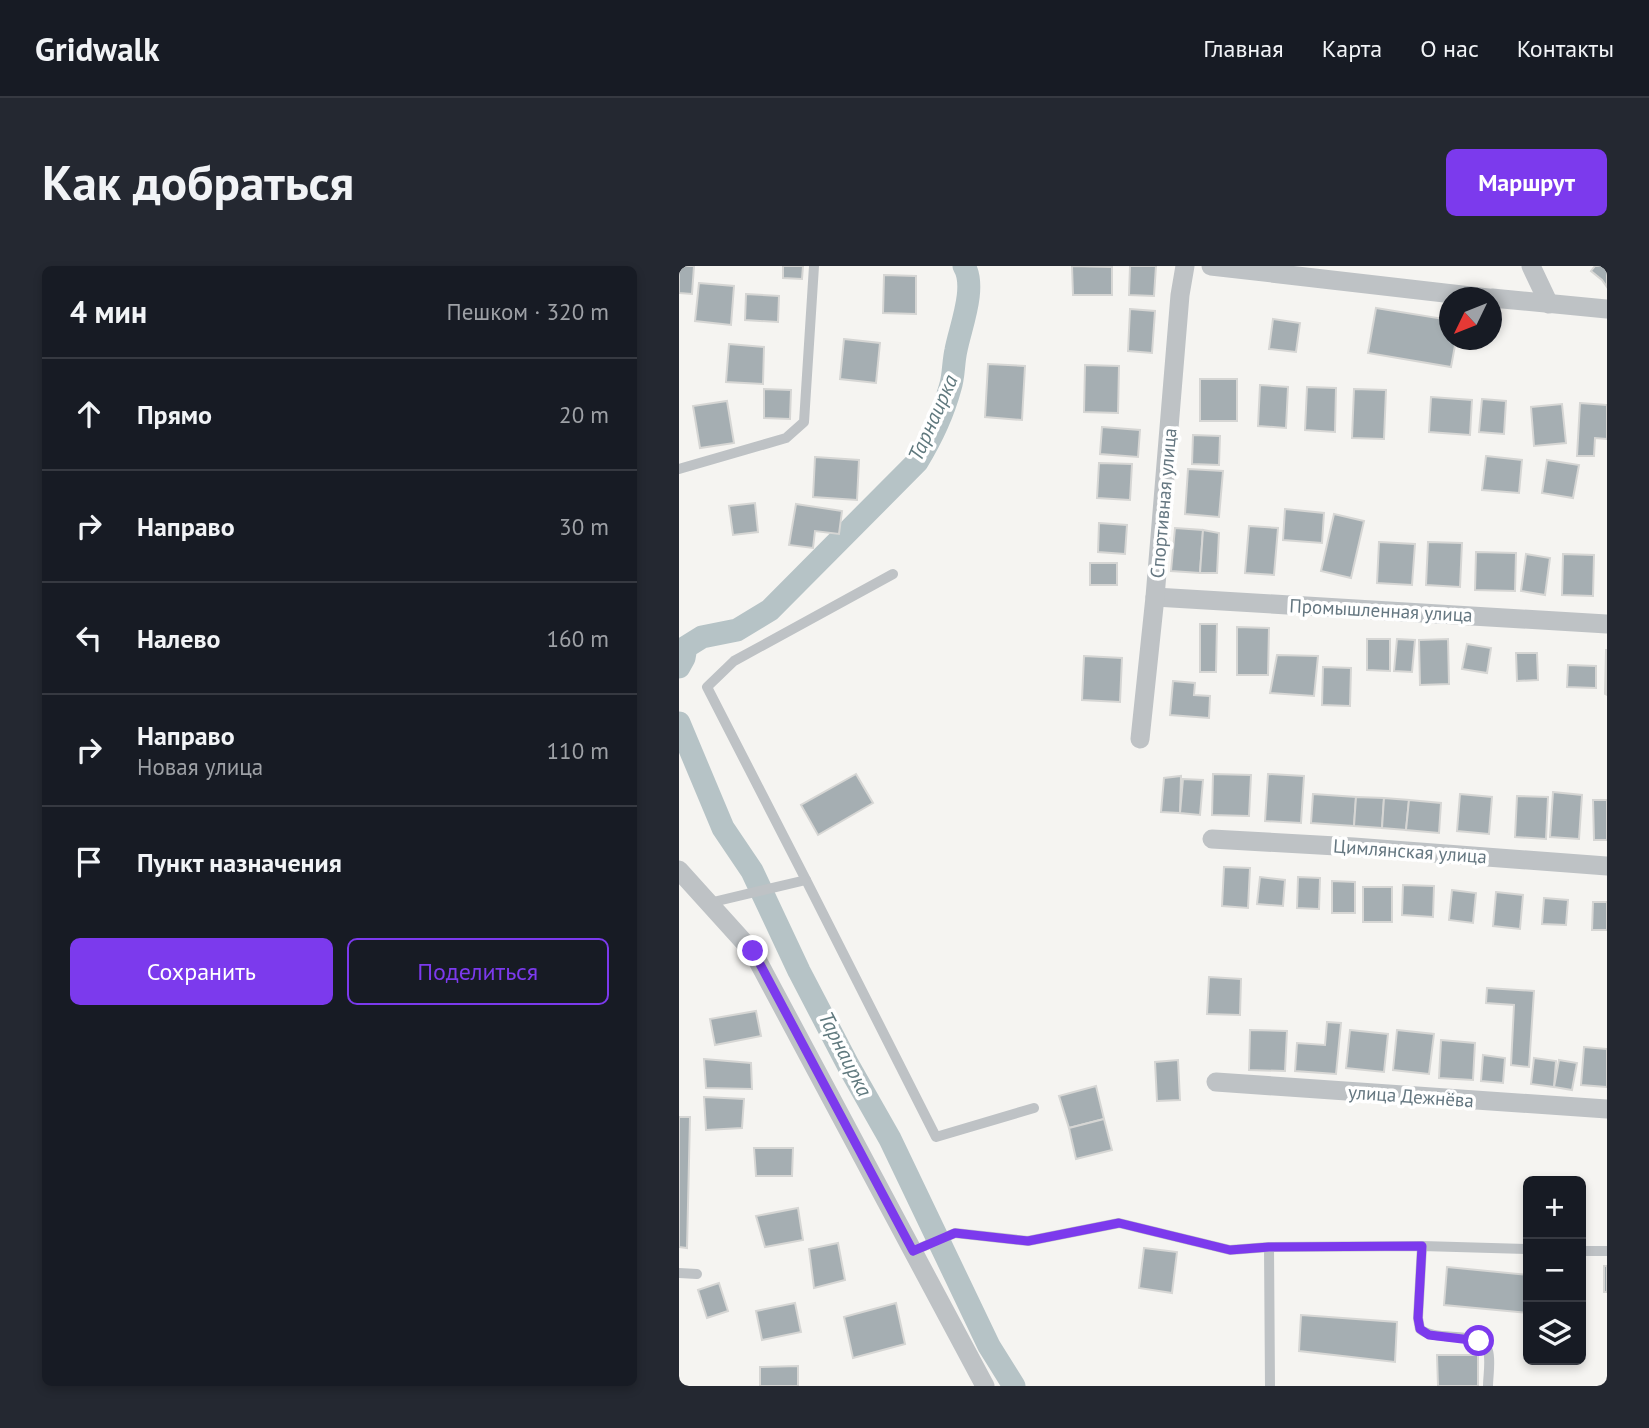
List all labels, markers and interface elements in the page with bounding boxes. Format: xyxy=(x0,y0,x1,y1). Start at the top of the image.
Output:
text: Gridwalk xyxy=(35,27,159,70)
text: Главная xyxy=(1203,33,1284,64)
text: Карта xyxy=(1322,33,1382,64)
text: О нас xyxy=(1420,33,1479,64)
text: Контакты xyxy=(1517,33,1614,64)
button: Маршрут xyxy=(1446,149,1607,216)
text: Как добраться xyxy=(42,150,354,214)
north arrow xyxy=(1439,287,1502,350)
text: 4 мин xyxy=(70,292,147,331)
text: Пешком · 320 m xyxy=(446,297,609,326)
water label: Тарнаирка xyxy=(902,370,964,465)
icon: ahead xyxy=(70,395,108,433)
text: Прямо xyxy=(137,398,212,431)
text: 20 m xyxy=(559,400,609,429)
street label: Спортивная улица xyxy=(1144,427,1182,579)
icon: right xyxy=(70,507,108,545)
text: Направо xyxy=(137,510,235,543)
text: 30 m xyxy=(559,512,609,541)
street label: Промышленная улица xyxy=(1289,593,1473,627)
icon: left xyxy=(70,619,108,657)
text: Налево xyxy=(137,622,221,655)
text: 160 m xyxy=(547,624,609,653)
text: Направо xyxy=(137,719,235,752)
icon: right xyxy=(70,731,108,769)
text: 110 m xyxy=(547,736,609,765)
text: Новая улица xyxy=(137,752,263,781)
street label: Цимлянская улица xyxy=(1332,834,1488,868)
icon: arrive xyxy=(70,843,108,881)
text: Пункт назначения xyxy=(137,846,342,879)
route end xyxy=(737,935,768,966)
button: Сохранить xyxy=(70,938,333,1005)
button: Поделиться xyxy=(347,938,609,1005)
water label: Тарнаирка xyxy=(813,1007,879,1101)
street label: улица Дежнёва xyxy=(1347,1080,1475,1112)
map controls xyxy=(1523,1176,1586,1365)
button: + xyxy=(1523,1176,1586,1239)
button: − xyxy=(1523,1239,1586,1302)
button: layers xyxy=(1523,1302,1586,1365)
route start xyxy=(1463,1325,1494,1356)

